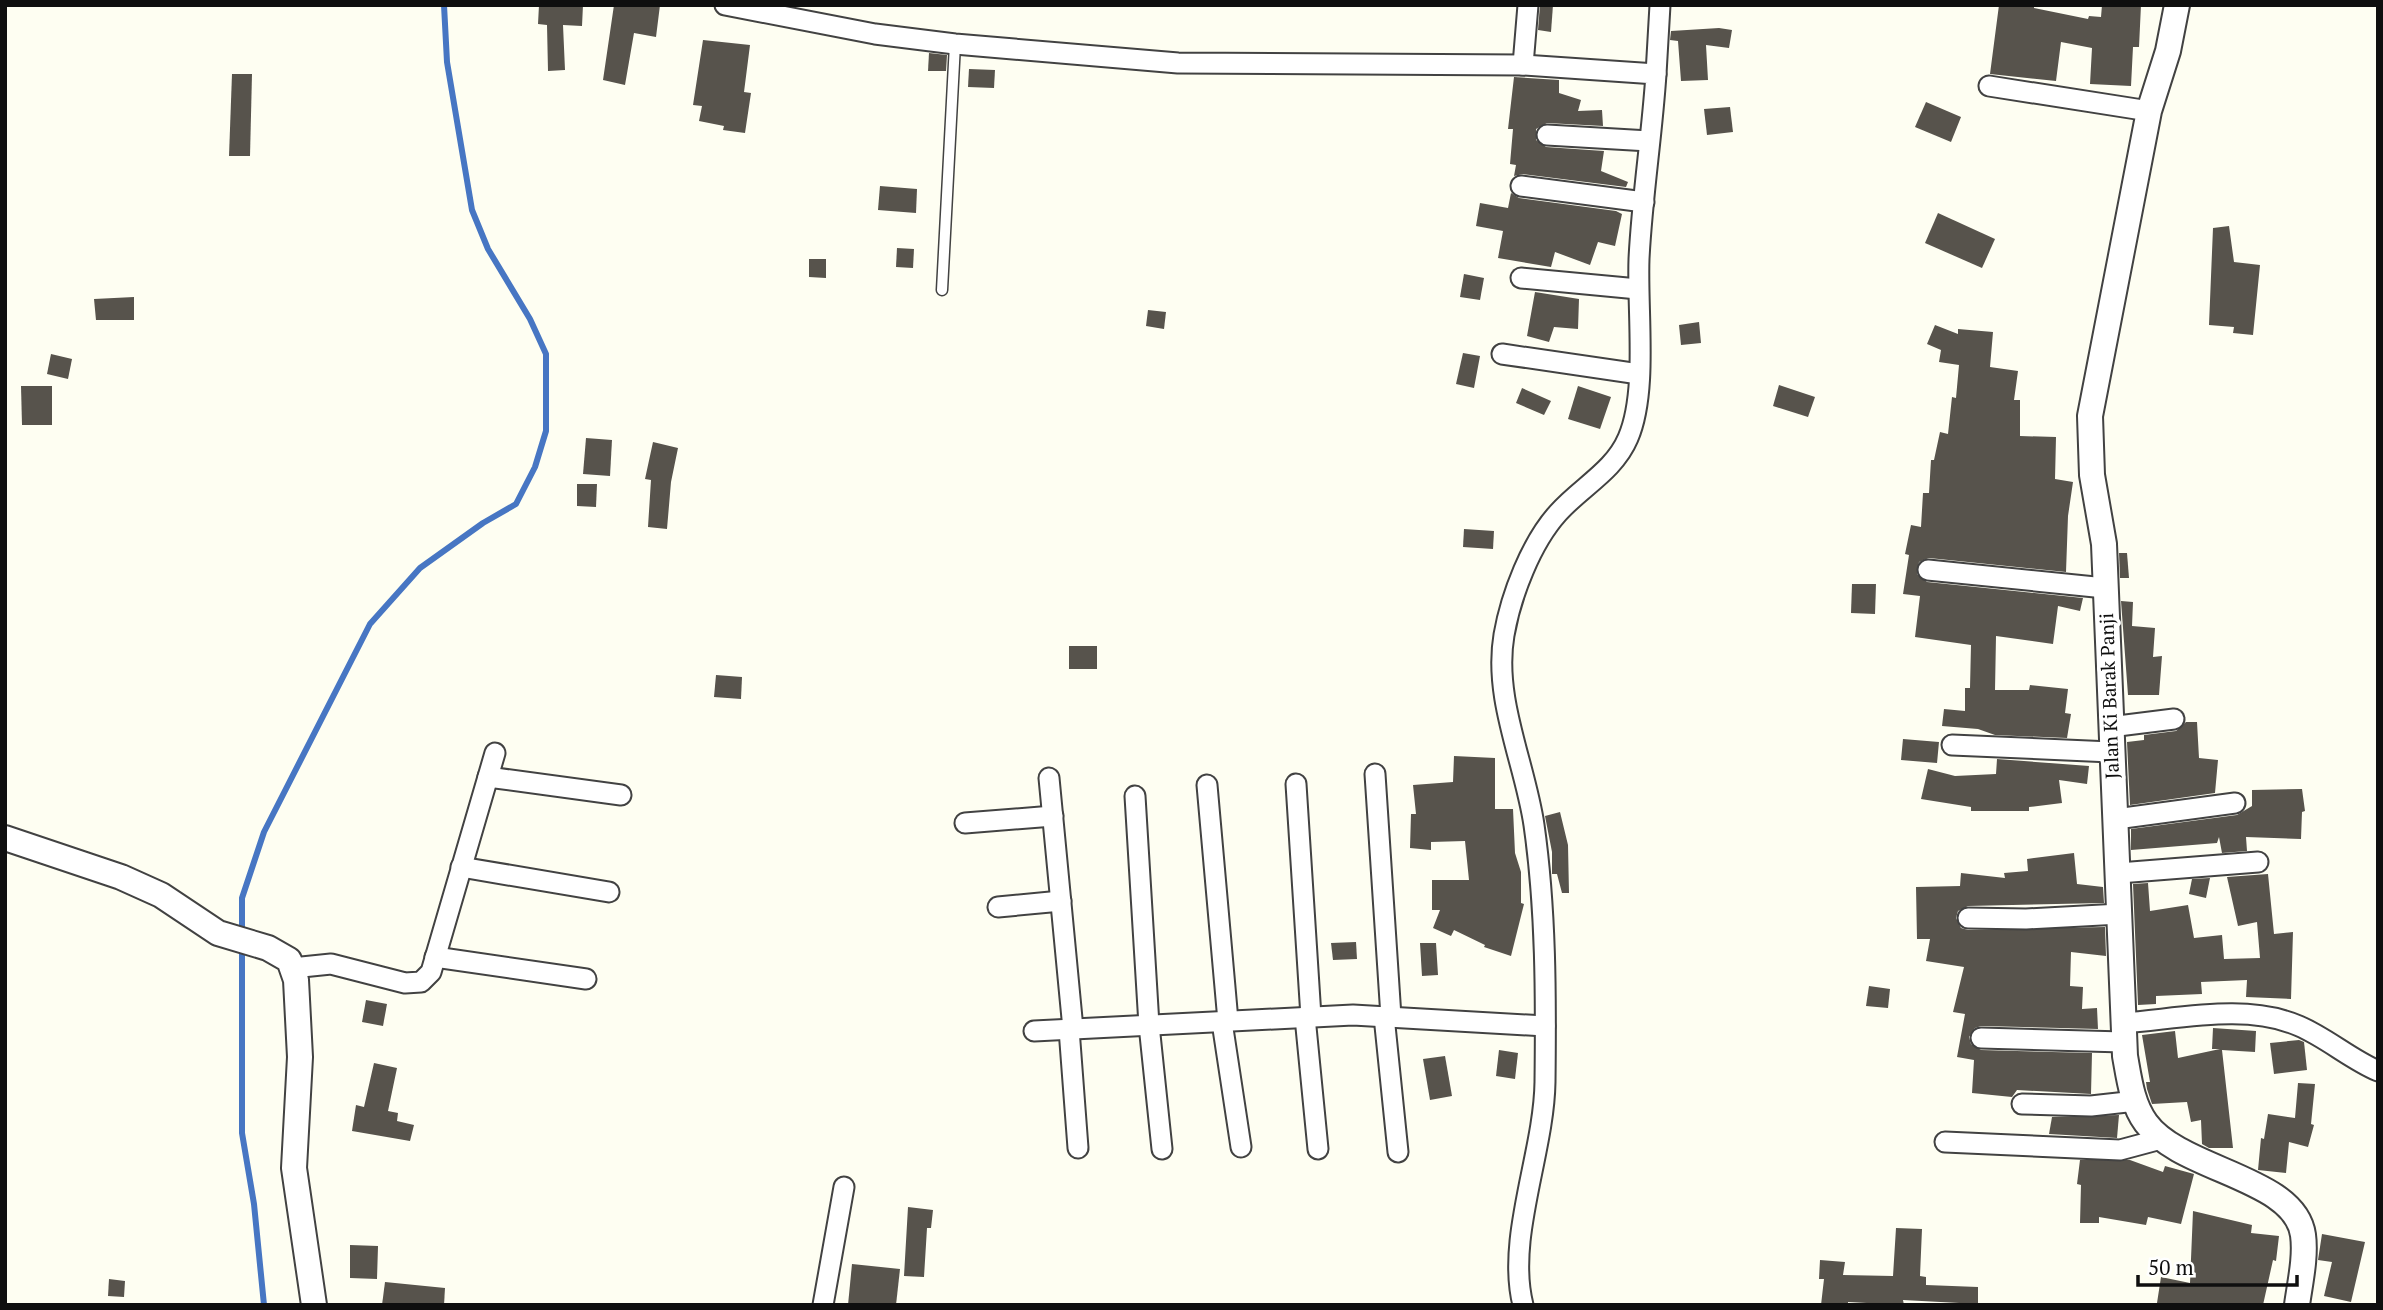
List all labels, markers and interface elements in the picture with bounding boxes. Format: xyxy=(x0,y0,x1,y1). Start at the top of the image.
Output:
street label: Jalan Ki Barak Panji xyxy=(2093,613,2124,779)
scale bar xyxy=(2138,1244,2297,1288)
text: 50 m xyxy=(2148,1253,2194,1281)

